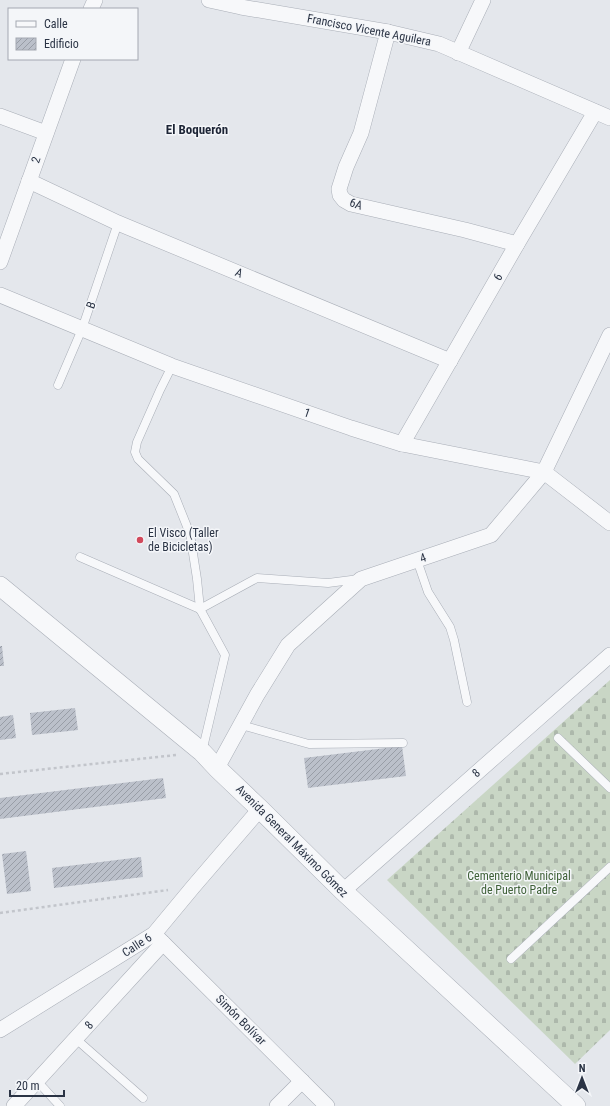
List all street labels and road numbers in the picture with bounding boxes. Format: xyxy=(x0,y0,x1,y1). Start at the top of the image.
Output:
street label: Francisco Vicente Aguilera xyxy=(306,11,432,49)
street label: 2 xyxy=(28,155,44,165)
street label: 6A xyxy=(348,195,364,213)
street label: A xyxy=(233,265,245,281)
street label: 6 xyxy=(490,271,506,283)
street label: B xyxy=(83,300,99,310)
street label: 1 xyxy=(302,405,312,421)
street label: 4 xyxy=(418,550,428,566)
street label: 8 xyxy=(469,766,483,780)
street label: Avenida General Máximo Gómez xyxy=(233,782,351,900)
street label: Calle 6 xyxy=(120,930,154,960)
street label: Simón Bolívar xyxy=(213,992,269,1048)
street label: 8 xyxy=(82,1018,96,1032)

